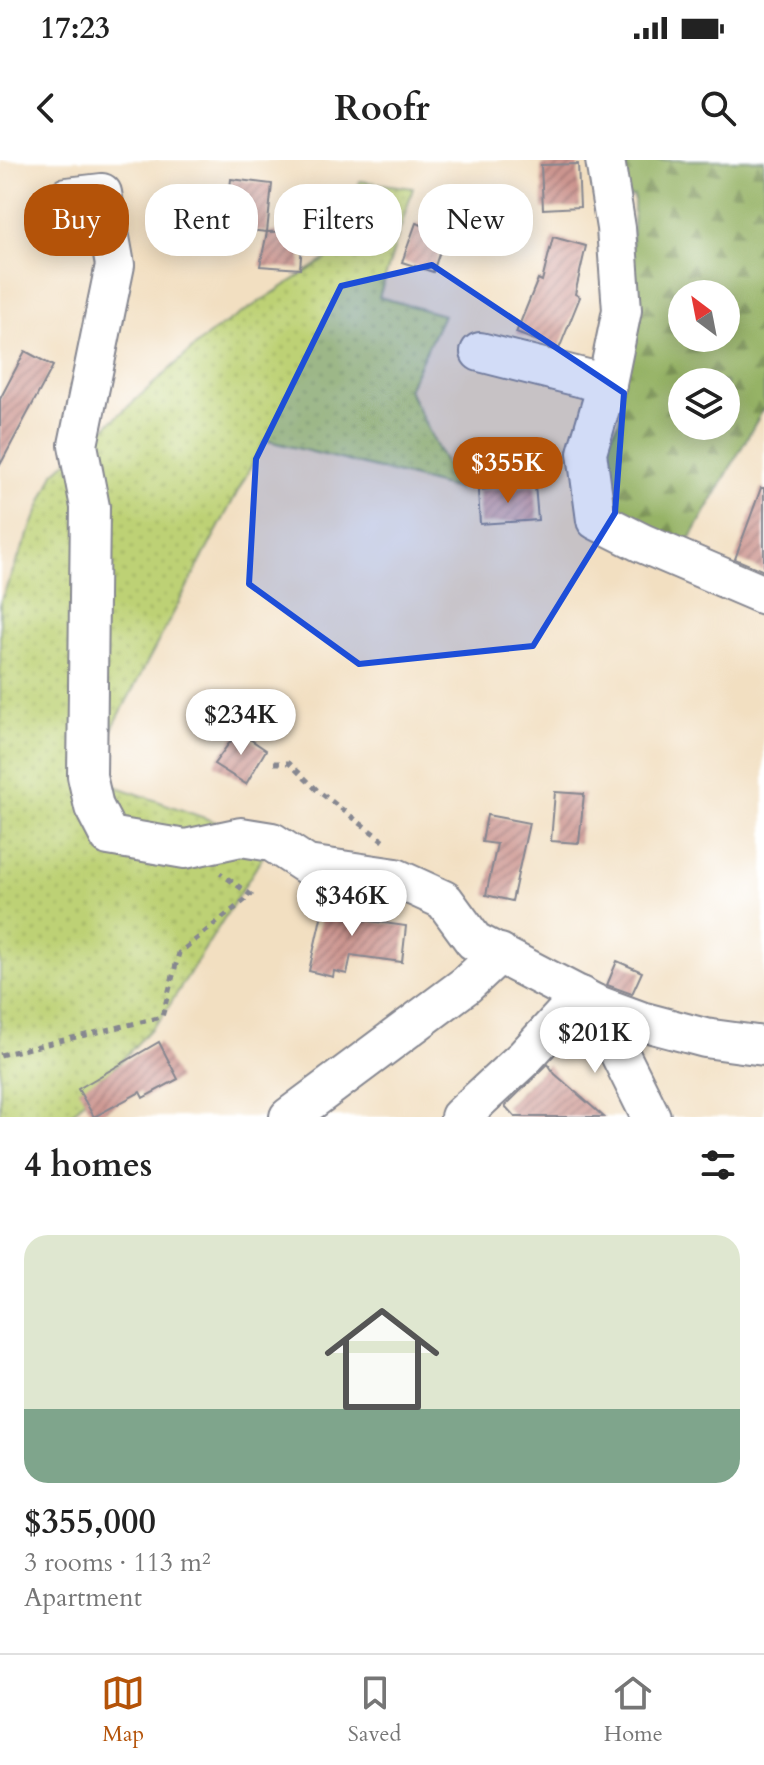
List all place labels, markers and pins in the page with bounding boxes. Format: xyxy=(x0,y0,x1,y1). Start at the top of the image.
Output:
pin: $355K xyxy=(452,437,564,505)
pin: $234K xyxy=(185,689,297,757)
pin: $346K xyxy=(296,870,408,938)
pin: $201K xyxy=(539,1007,651,1075)

